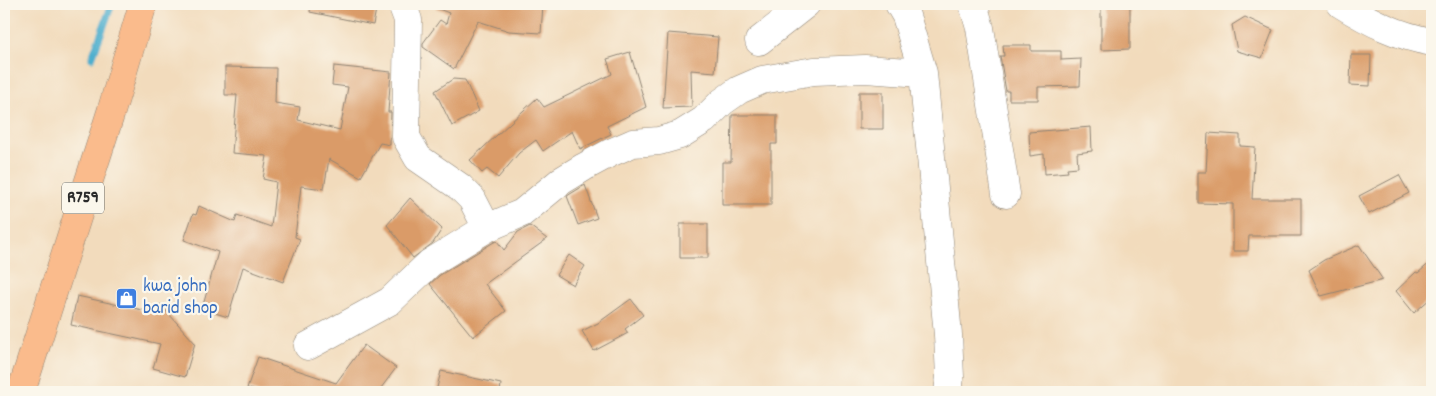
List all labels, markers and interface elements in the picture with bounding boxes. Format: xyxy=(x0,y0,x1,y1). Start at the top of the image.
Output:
road number: R759 xyxy=(62,182,104,214)
place label: kwa john barid shop xyxy=(143,274,218,323)
shop icon: kwa john barid shop xyxy=(115,286,139,310)

